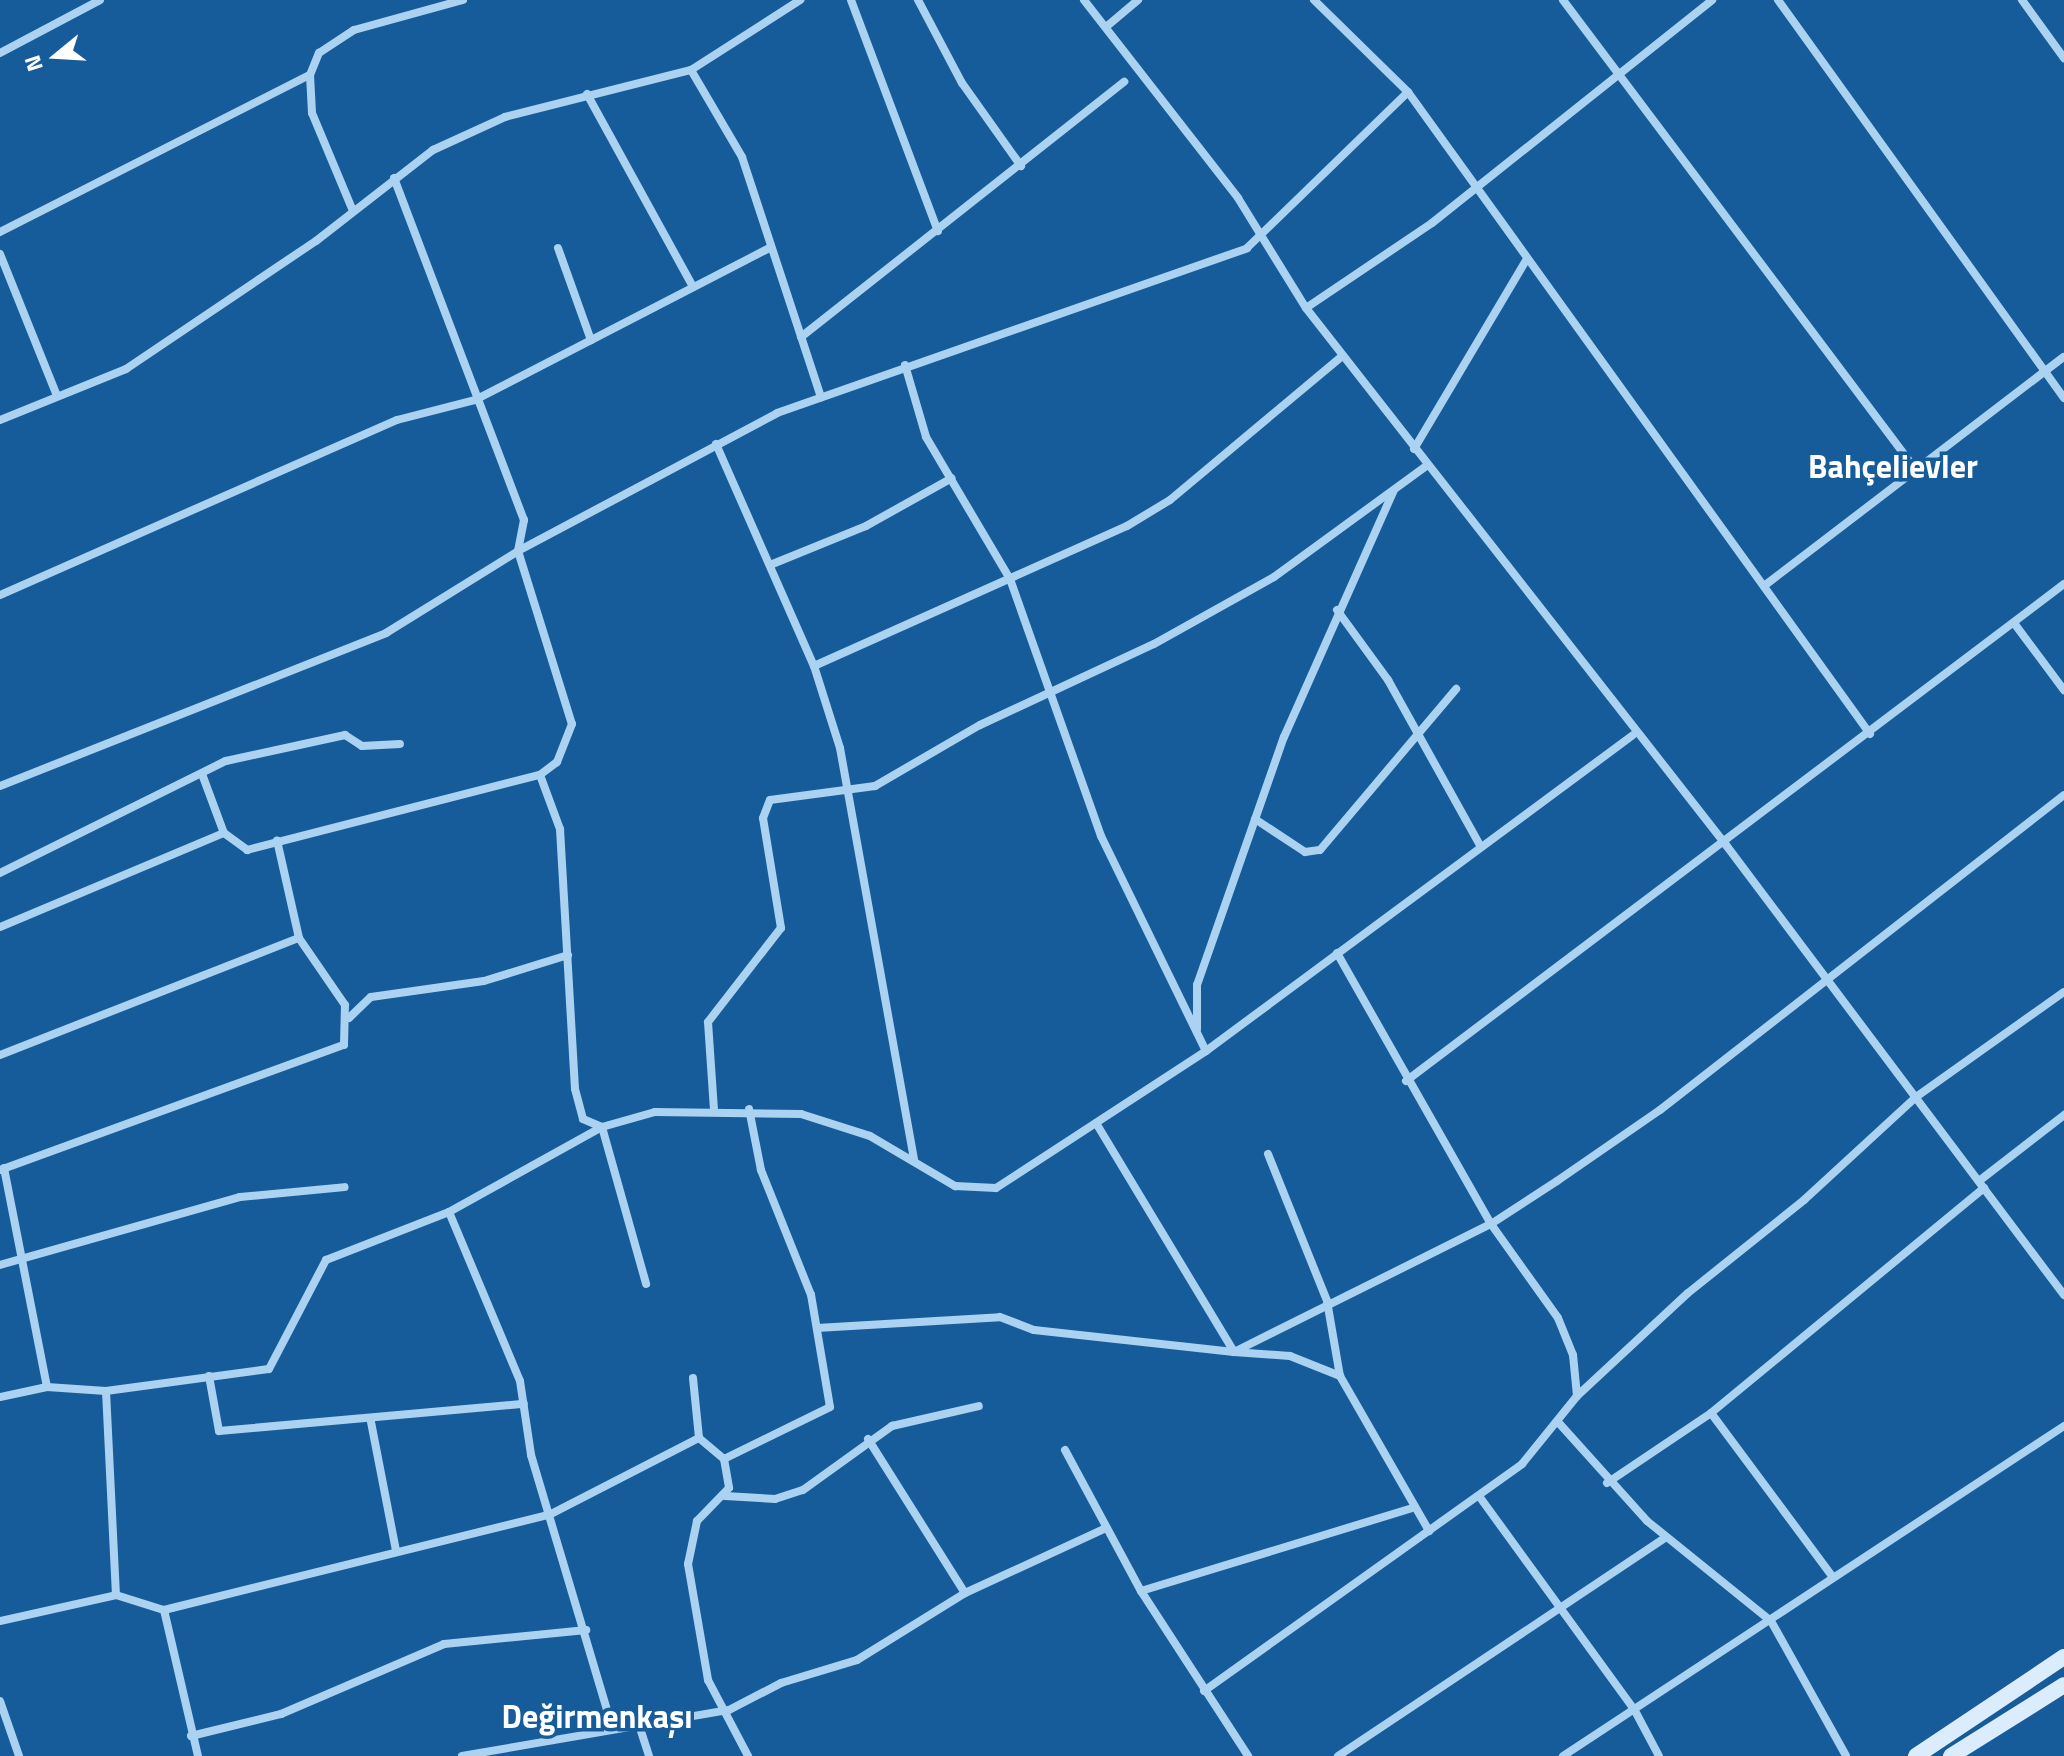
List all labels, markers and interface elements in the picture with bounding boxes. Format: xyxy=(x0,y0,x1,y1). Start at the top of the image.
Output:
north arrow xyxy=(16,16,96,96)
text: N xyxy=(15,51,52,76)
district label: Bahçelievler xyxy=(1808,447,1978,485)
district label: Değirmenkaşı xyxy=(501,1697,693,1735)

